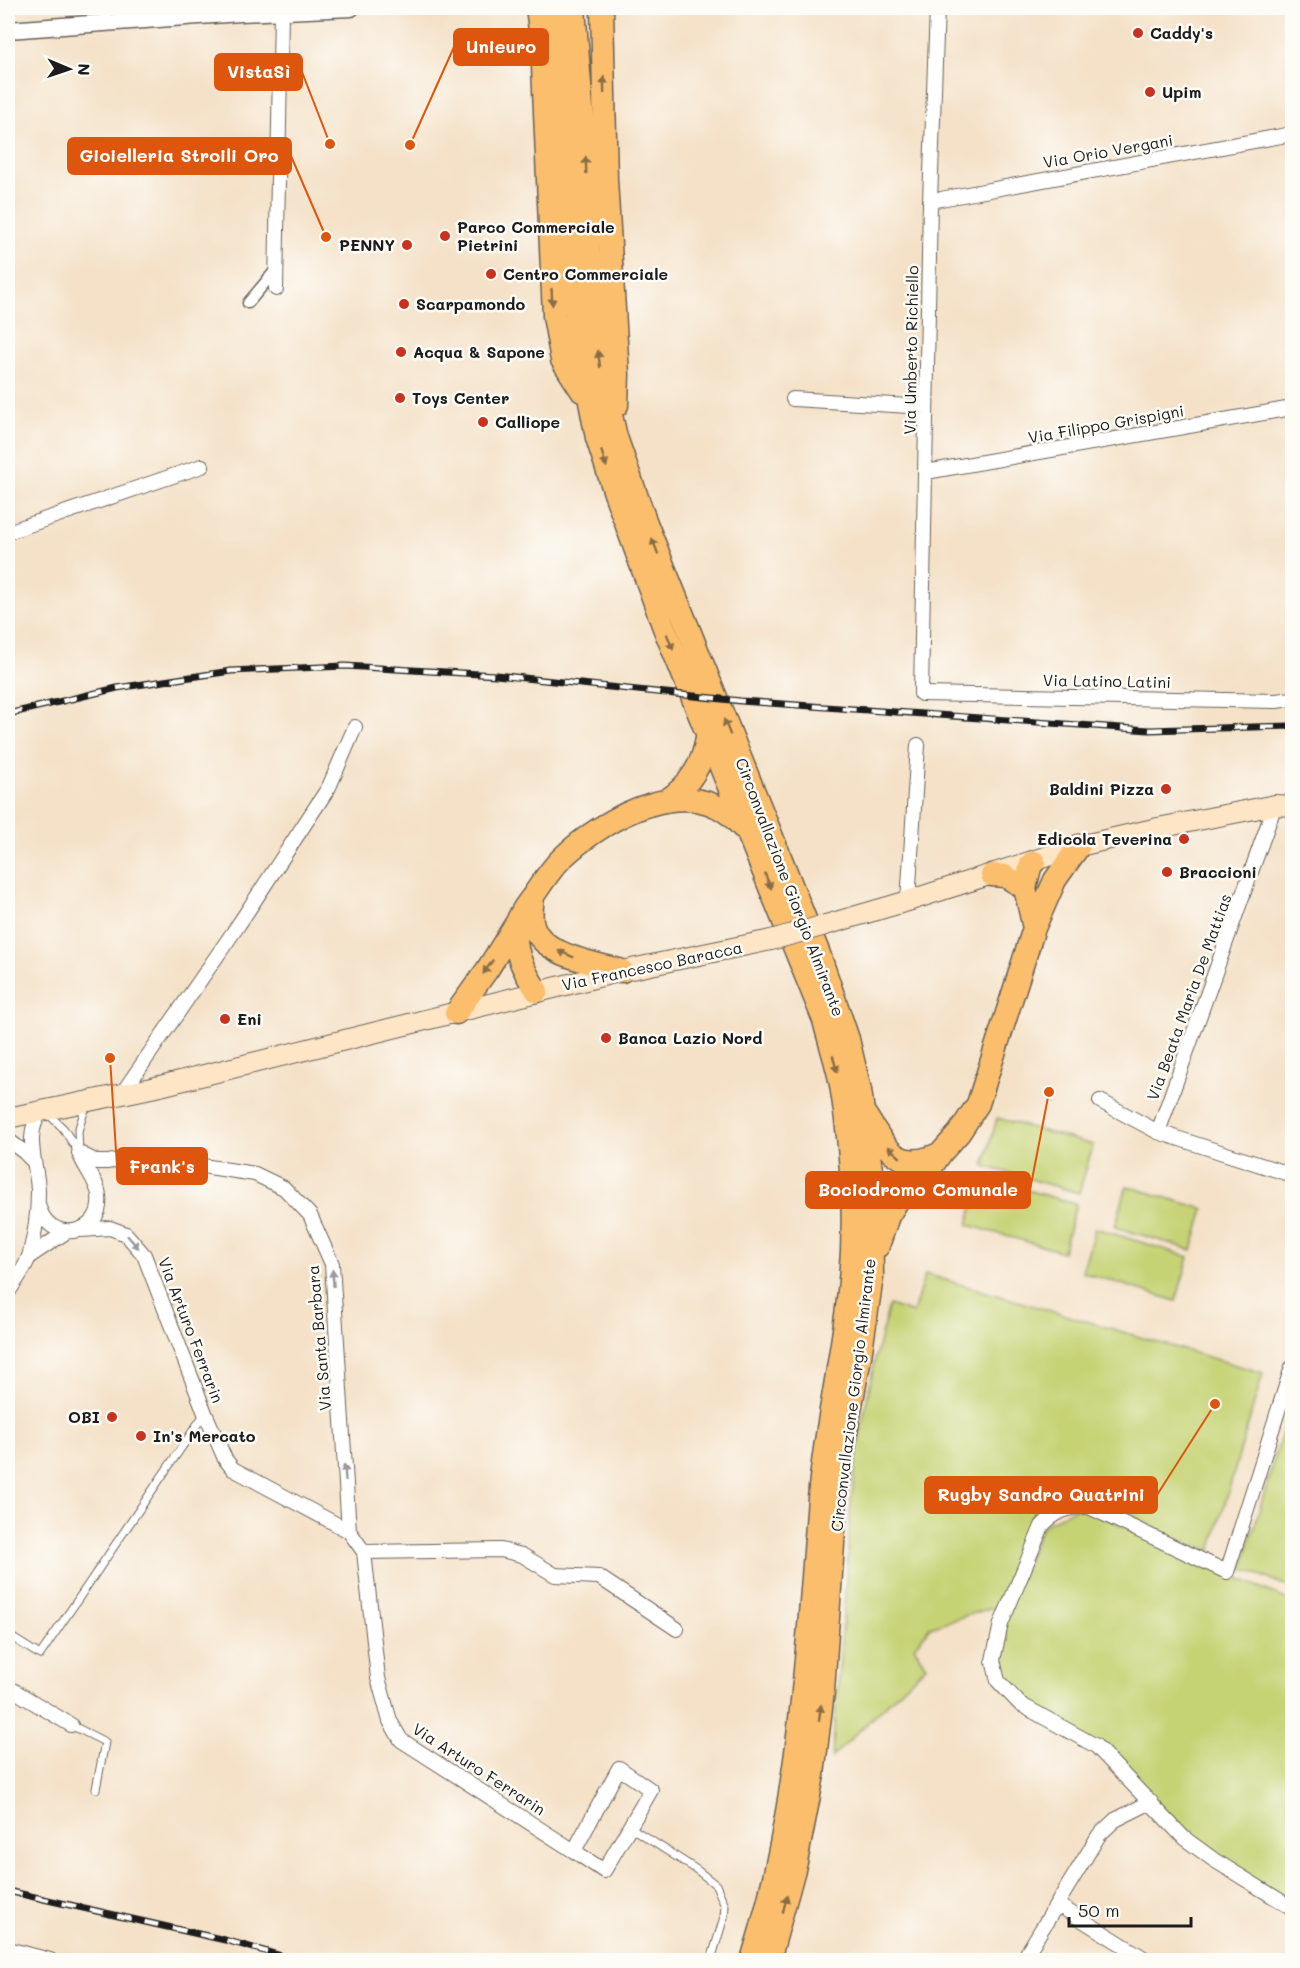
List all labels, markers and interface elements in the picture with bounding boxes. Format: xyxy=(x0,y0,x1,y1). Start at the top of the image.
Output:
place label: Caddy's xyxy=(1150,22,1213,43)
marker: Caddy's xyxy=(1131,26,1145,40)
callout: Unieuro xyxy=(454,29,548,65)
text: Unieuro xyxy=(466,34,536,58)
north arrow xyxy=(39,39,99,99)
callout: VistaSì xyxy=(215,54,302,90)
text: VistaSì xyxy=(227,59,291,83)
text: N xyxy=(74,63,95,76)
one-way arrow xyxy=(599,75,609,94)
place label: Upim xyxy=(1162,81,1201,102)
marker: Upim xyxy=(1143,85,1157,99)
street label: Via Orio Vergani xyxy=(1041,129,1175,172)
callout: Gioielleria Stroili Oro xyxy=(68,138,291,174)
text: Gioielleria Stroili Oro xyxy=(79,143,279,167)
one-way arrow xyxy=(581,155,590,174)
place label: Parco Commerciale Pietrini xyxy=(457,216,615,255)
marker: Parco Commerciale Pietrini xyxy=(438,229,452,243)
place label: PENNY xyxy=(339,234,395,255)
marker: PENNY xyxy=(400,238,414,252)
place label: Centro Commerciale xyxy=(503,263,668,284)
street label: Via Umberto Richiello xyxy=(899,265,922,435)
marker: Centro Commerciale xyxy=(484,267,498,281)
one-way arrow xyxy=(548,287,557,306)
place label: Scarpamondo xyxy=(416,293,525,314)
marker: Scarpamondo xyxy=(397,297,411,311)
place label: Acqua & Sapone xyxy=(413,341,545,362)
marker: Acqua & Sapone xyxy=(394,345,408,359)
one-way arrow xyxy=(595,349,604,368)
place label: Toys Center xyxy=(412,387,509,408)
marker: Toys Center xyxy=(393,391,407,405)
street label: Via Filippo Grispigni xyxy=(1026,399,1185,448)
place label: Calliope xyxy=(495,411,560,432)
marker: Calliope xyxy=(476,415,490,429)
one-way arrow xyxy=(600,450,609,468)
one-way arrow xyxy=(650,537,659,555)
one-way arrow xyxy=(665,634,675,652)
street label: Via Latino Latini xyxy=(1043,669,1171,692)
one-way arrow xyxy=(721,718,731,736)
street label: Circonvallazione Giorgio Almirante xyxy=(731,755,850,1019)
place label: Baldini Pizza xyxy=(1049,778,1154,799)
marker: Baldini Pizza xyxy=(1159,782,1173,796)
place label: Edicola Teverina xyxy=(1037,828,1172,849)
marker: Edicola Teverina xyxy=(1177,832,1191,846)
place label: Braccioni xyxy=(1179,861,1257,882)
marker: Braccioni xyxy=(1160,865,1174,879)
one-way arrow xyxy=(764,872,773,890)
street label: Via Beata Maria De Mattias xyxy=(1141,891,1236,1103)
street label: Via Francesco Baracca xyxy=(560,936,744,995)
one-way arrow xyxy=(557,949,575,959)
one-way arrow xyxy=(482,959,494,975)
place label: Eni xyxy=(237,1008,262,1029)
marker: Eni xyxy=(218,1012,232,1026)
place label: Banca Lazio Nord xyxy=(618,1027,762,1048)
marker: Banca Lazio Nord xyxy=(599,1031,613,1045)
one-way arrow xyxy=(831,1055,841,1073)
one-way arrow xyxy=(886,1146,901,1159)
callout: Frank's xyxy=(117,1148,207,1184)
text: Frank's xyxy=(129,1154,195,1178)
callout: Bociodromo Comunale xyxy=(806,1172,1030,1208)
text: Bociodromo Comunale xyxy=(818,1177,1018,1201)
one-way arrow xyxy=(126,1234,139,1249)
street label: Via Arturo Ferrarin xyxy=(154,1254,229,1406)
street label: Circonvallazione Giorgio Almirante xyxy=(825,1257,880,1533)
street label: Via Santa Barbara xyxy=(302,1264,335,1412)
one-way arrow xyxy=(329,1269,338,1288)
place label: OBI xyxy=(68,1406,100,1427)
marker: OBI xyxy=(105,1410,119,1424)
place label: In's Mercato xyxy=(153,1425,256,1446)
marker: In's Mercato xyxy=(134,1429,148,1443)
one-way arrow xyxy=(341,1463,350,1482)
callout: Rugby Sandro Quatrini xyxy=(925,1477,1157,1513)
text: Rugby Sandro Quatrini xyxy=(937,1482,1145,1506)
one-way arrow xyxy=(816,1703,825,1722)
street label: Via Arturo Ferrarin xyxy=(409,1718,550,1819)
scale bar xyxy=(1069,1890,1190,1928)
one-way arrow xyxy=(781,1895,790,1913)
text: 50 m xyxy=(1078,1898,1120,1922)

